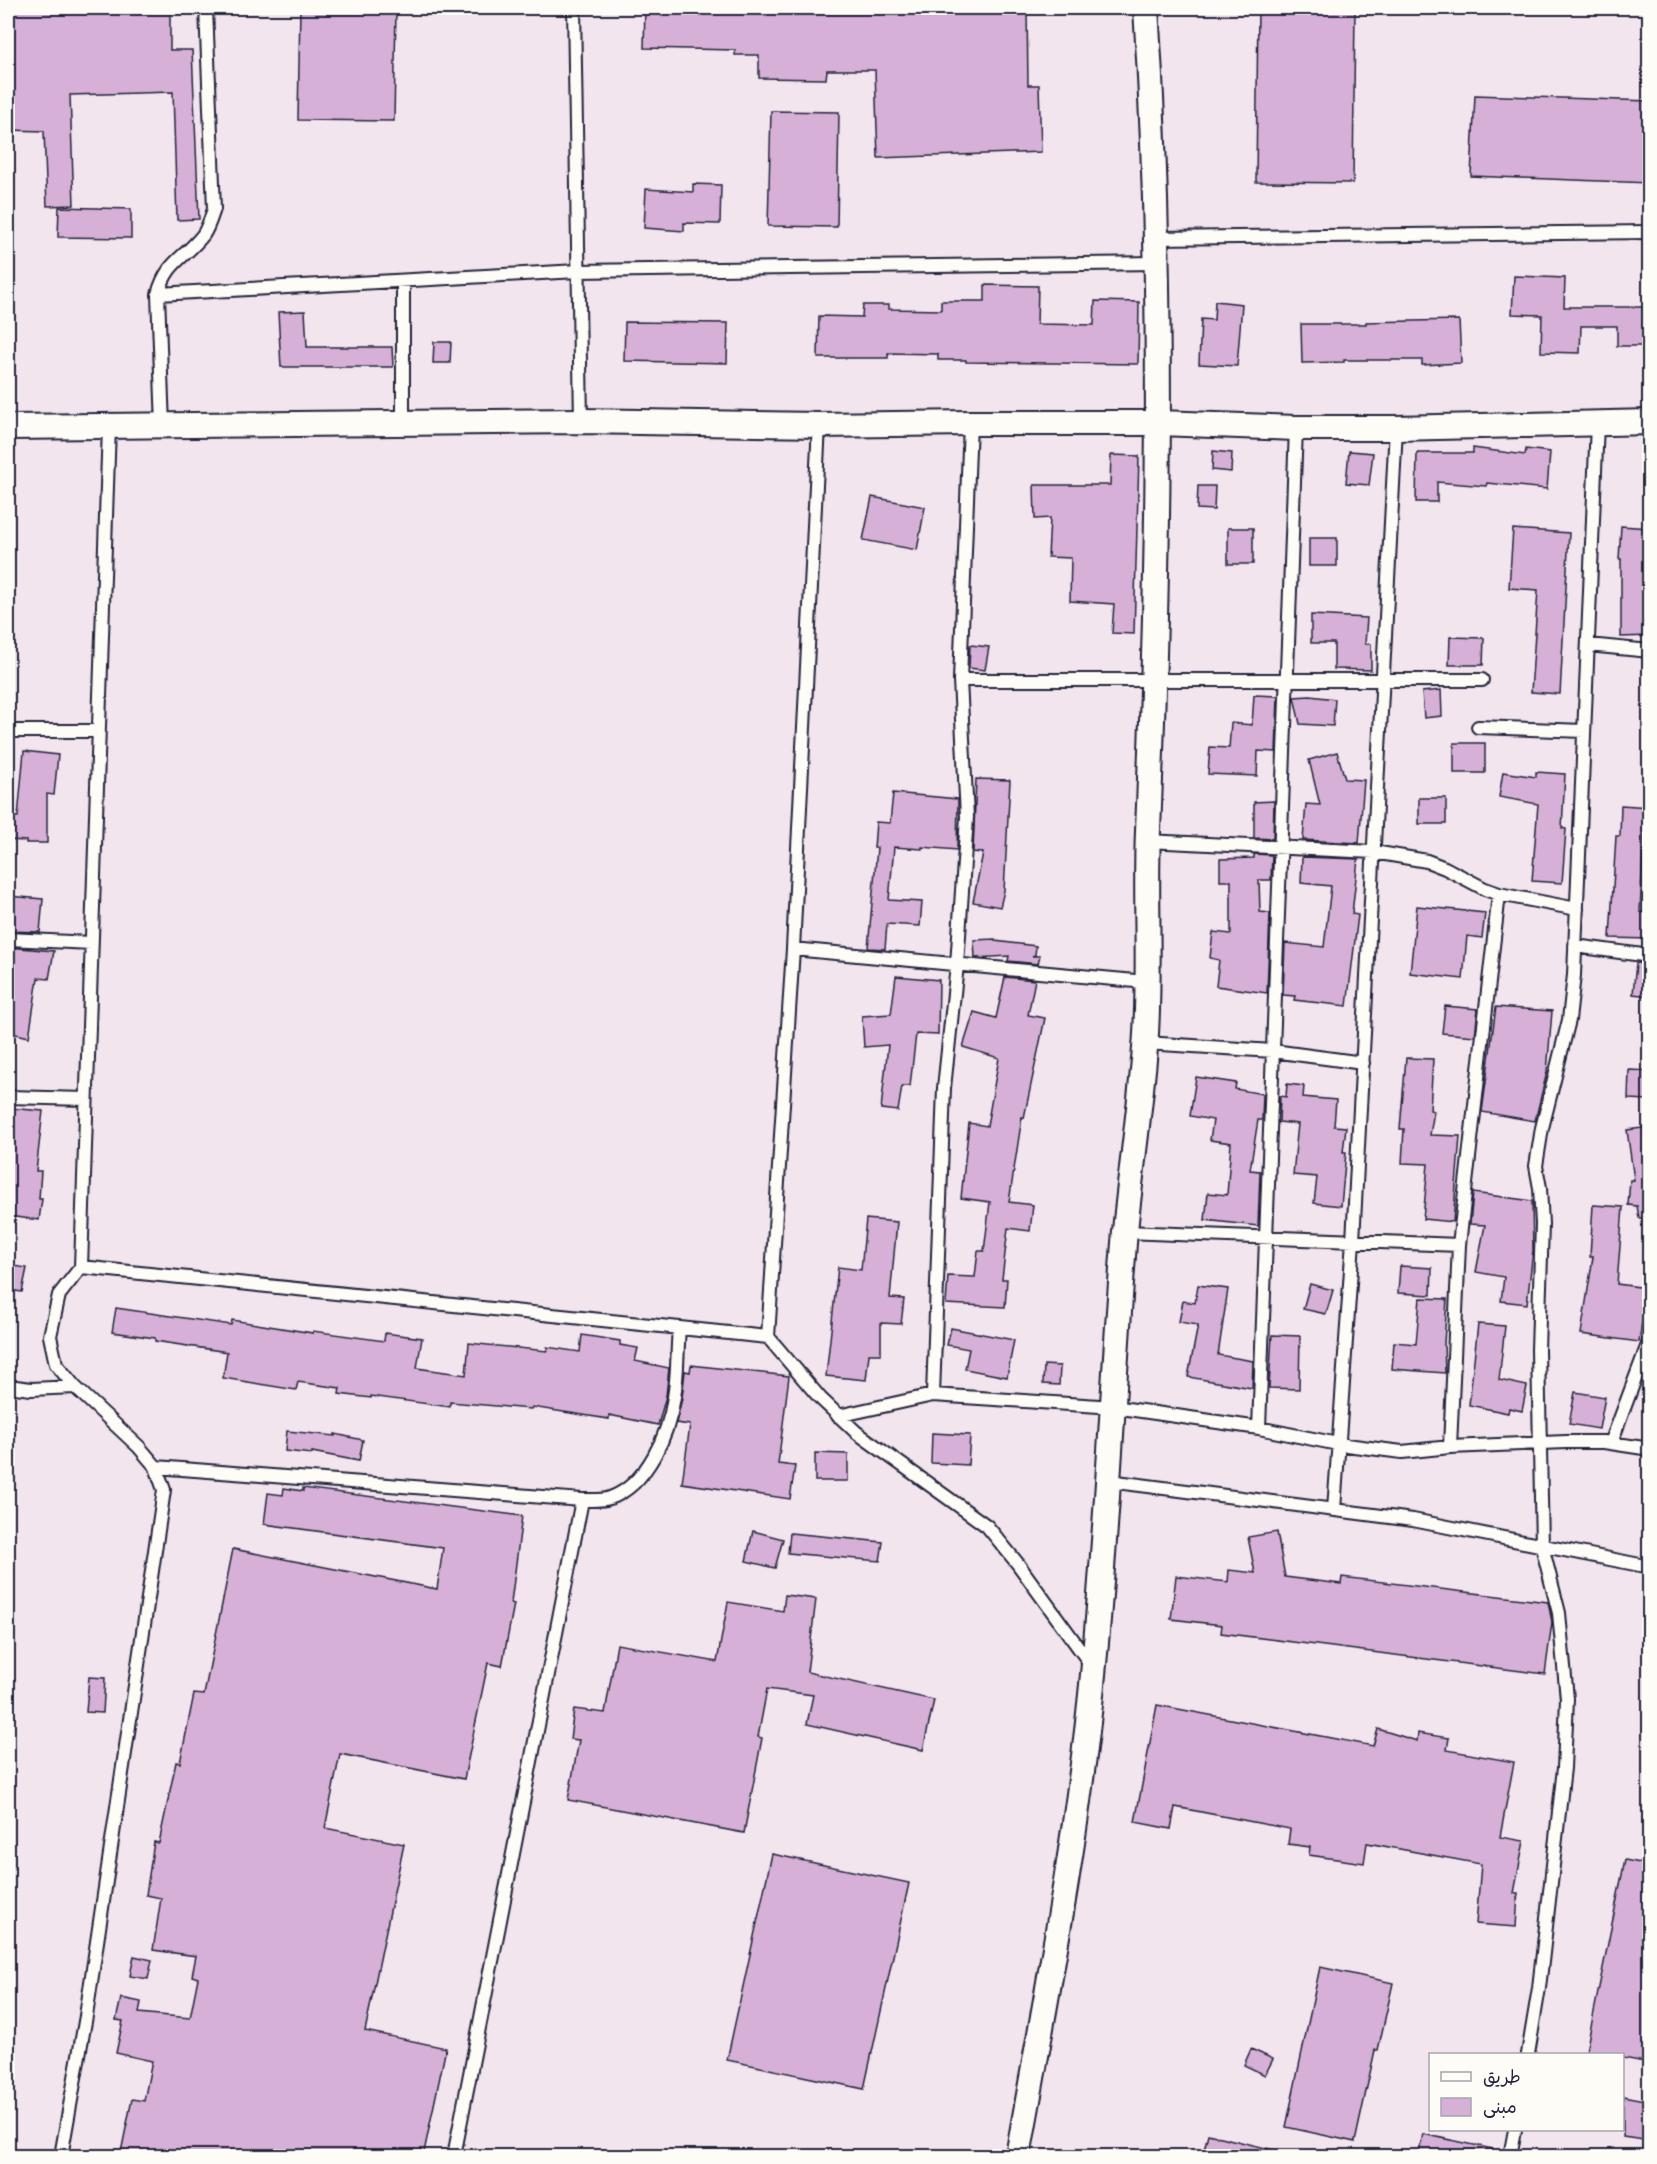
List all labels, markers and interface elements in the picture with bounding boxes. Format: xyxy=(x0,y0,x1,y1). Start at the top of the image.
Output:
legend xyxy=(1429,2053,1624,2131)
text: طريق xyxy=(1483,2066,1521,2089)
text: مبنى xyxy=(1483,2096,1517,2119)

